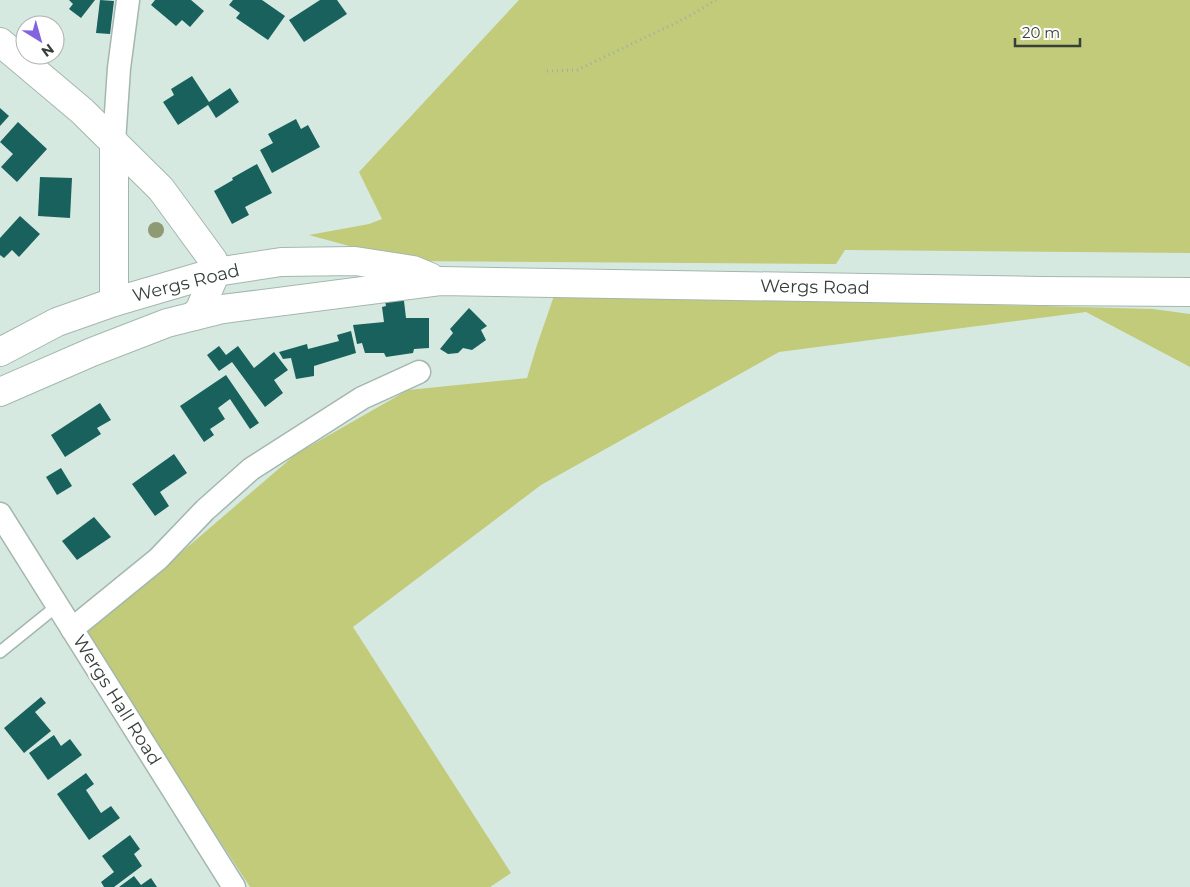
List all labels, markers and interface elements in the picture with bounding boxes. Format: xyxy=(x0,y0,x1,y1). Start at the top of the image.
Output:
north arrow xyxy=(15,15,65,65)
scale bar xyxy=(1015,15,1080,47)
text: 20 m xyxy=(1022,23,1060,42)
text: N xyxy=(38,40,58,61)
street label: Wergs Road xyxy=(130,259,242,307)
street label: Wergs Road xyxy=(760,275,870,299)
street label: Wergs Hall Road xyxy=(68,631,166,769)

